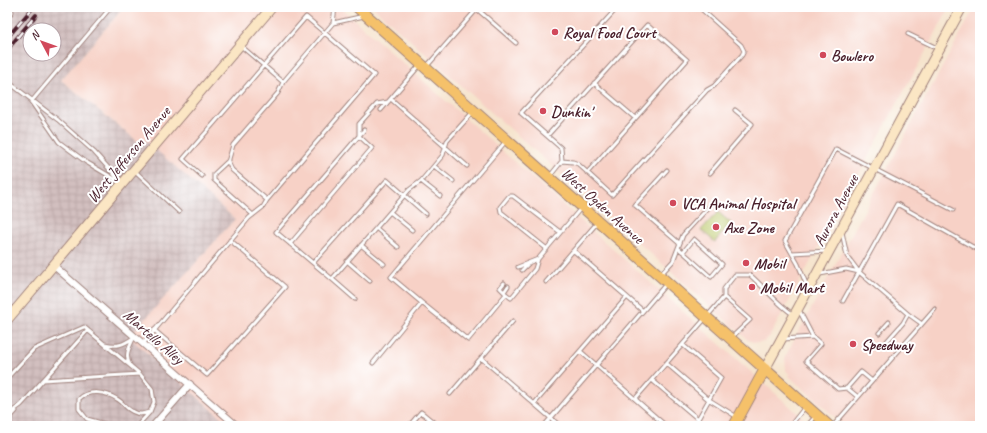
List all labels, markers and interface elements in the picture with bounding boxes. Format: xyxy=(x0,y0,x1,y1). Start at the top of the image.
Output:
north arrow xyxy=(22,22,62,62)
place label: Royal Food Court xyxy=(563,23,657,43)
text: N xyxy=(27,27,43,43)
marker: Royal Food Court xyxy=(550,27,560,37)
place label: Bowlero xyxy=(831,46,874,66)
marker: Bowlero xyxy=(818,50,828,60)
street label: West Jefferson Avenue xyxy=(83,101,176,207)
place label: Dunkin' xyxy=(551,102,595,122)
marker: Dunkin' xyxy=(538,106,548,116)
street label: West Ogden Avenue xyxy=(557,163,649,249)
street label: Aurora Avenue xyxy=(809,170,864,250)
place label: VCA Animal Hospital xyxy=(681,194,798,214)
marker: VCA Animal Hospital xyxy=(668,198,678,208)
place label: Axe Zone xyxy=(724,218,776,238)
marker: Axe Zone xyxy=(711,222,721,232)
place label: Mobil xyxy=(754,254,788,274)
marker: Mobil xyxy=(741,258,751,268)
place label: Mobil Mart xyxy=(760,278,826,298)
marker: Mobil Mart xyxy=(747,282,757,292)
street label: Martello Alley xyxy=(119,305,189,370)
place label: Speedway xyxy=(861,335,914,355)
marker: Speedway xyxy=(848,339,858,349)

